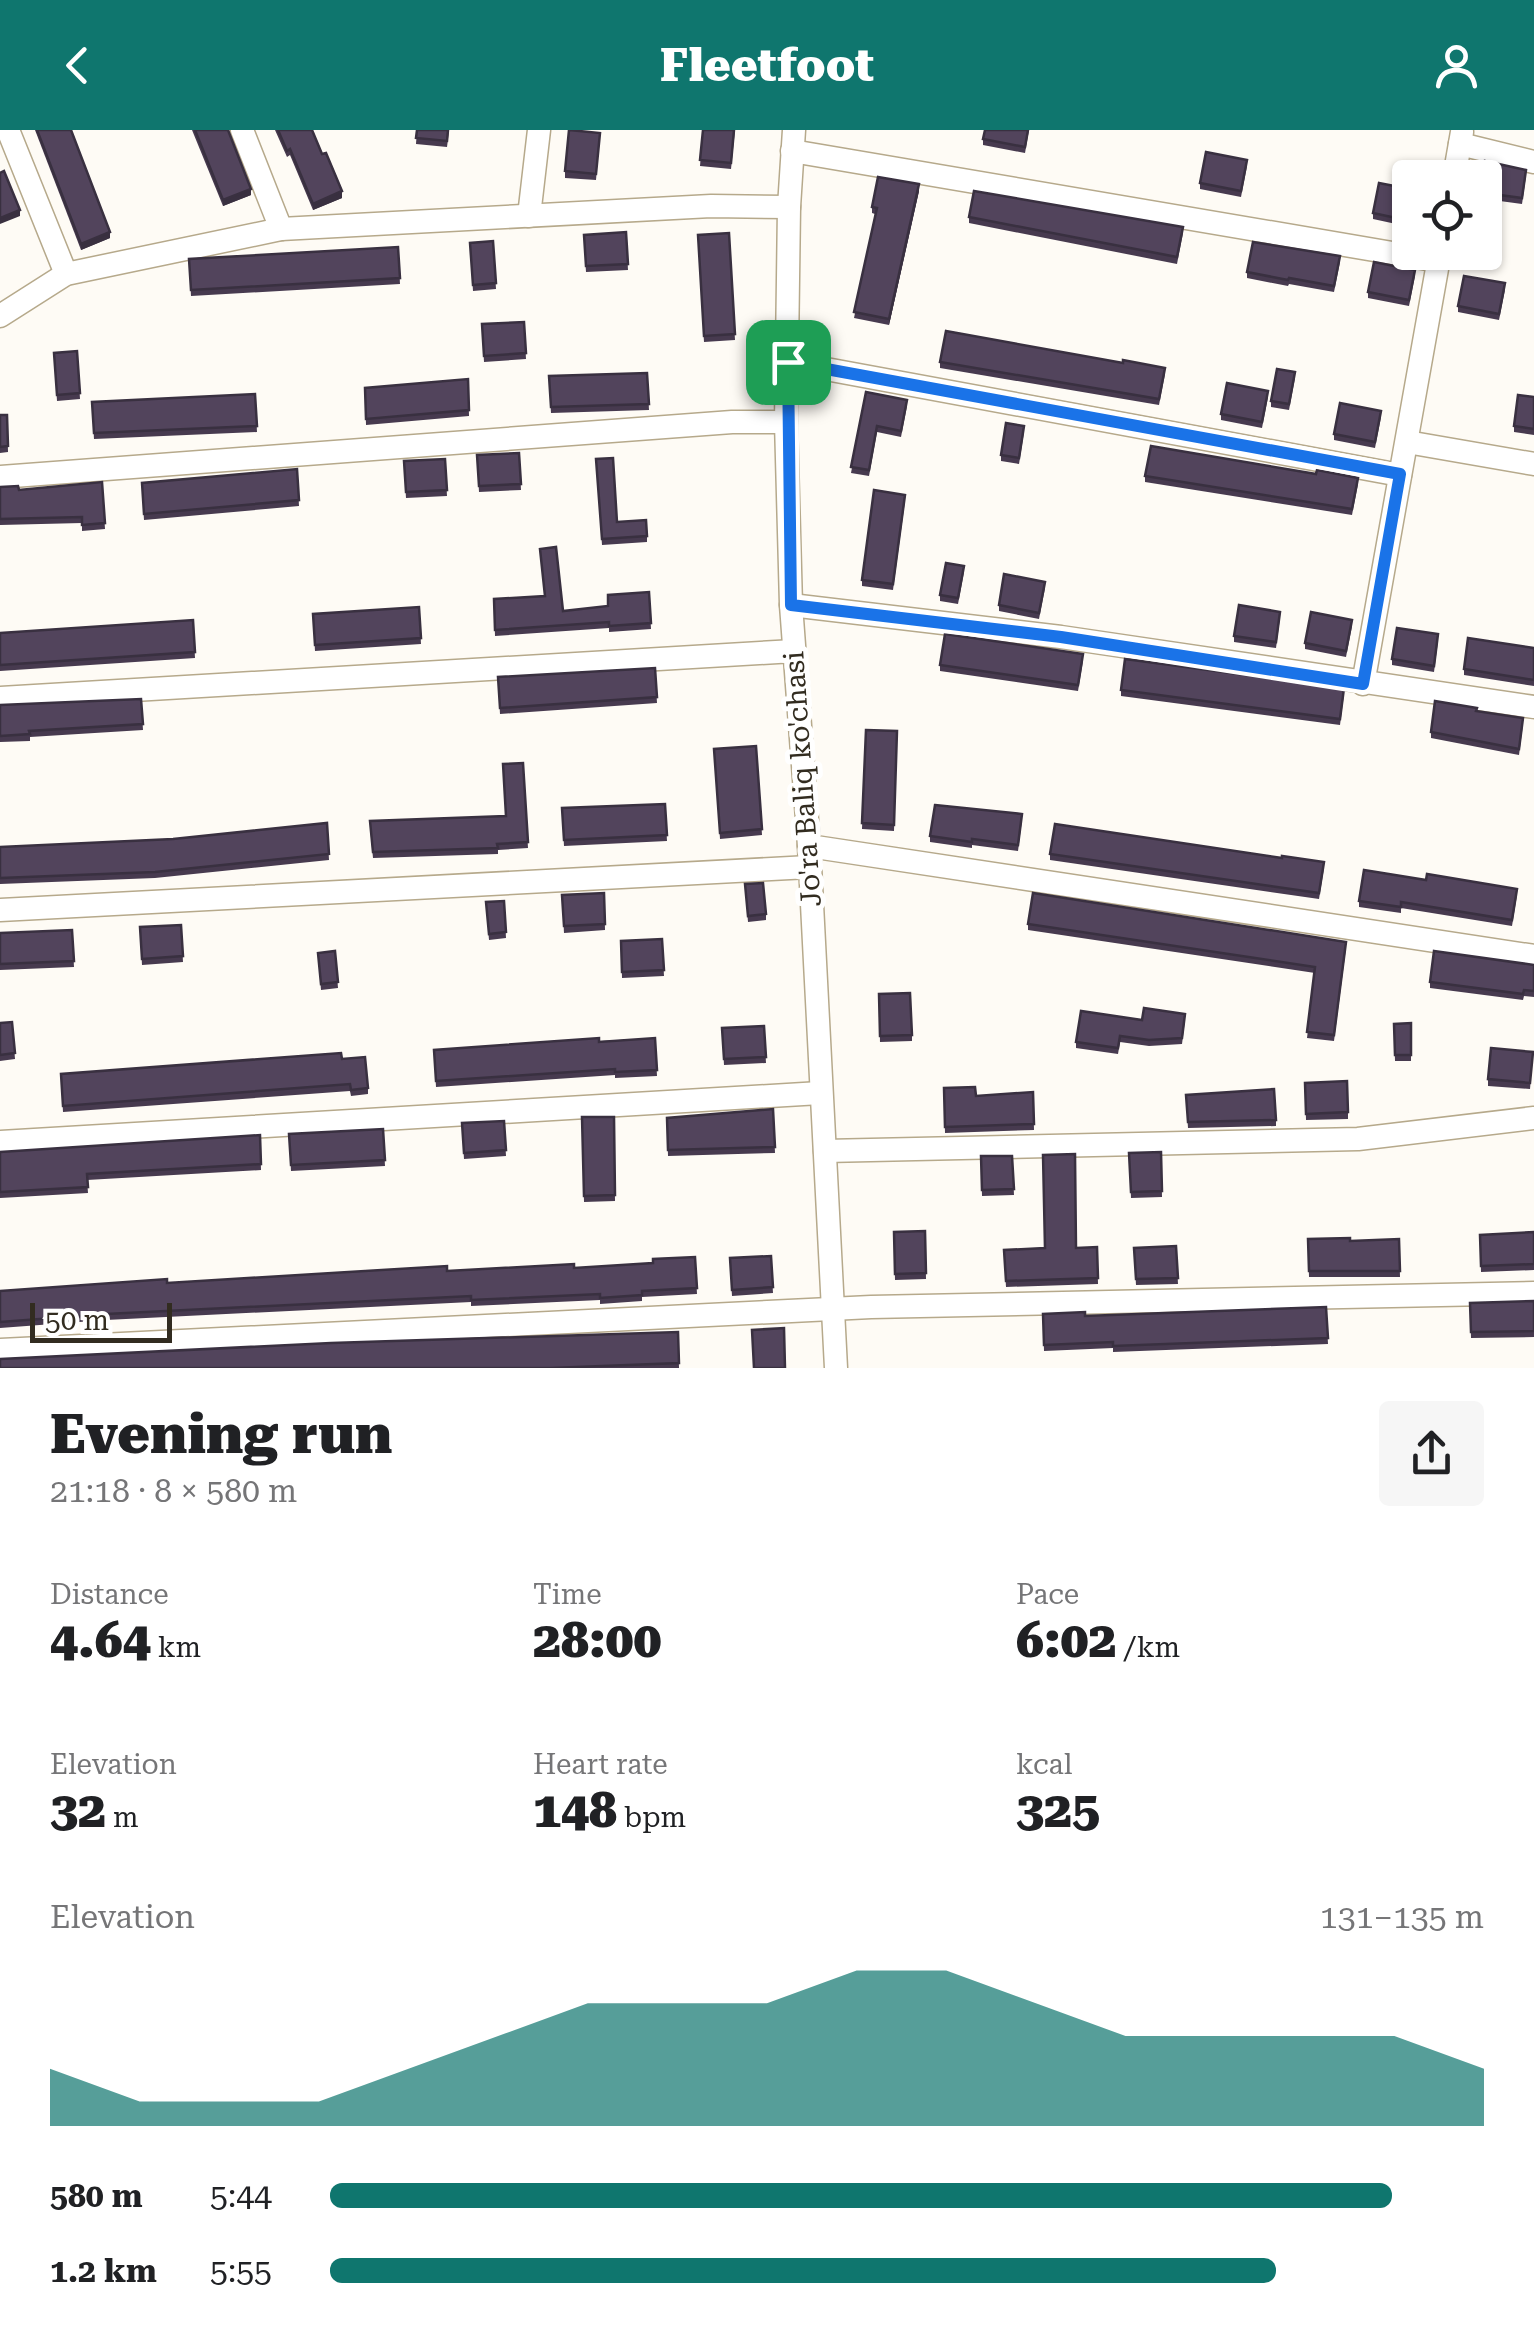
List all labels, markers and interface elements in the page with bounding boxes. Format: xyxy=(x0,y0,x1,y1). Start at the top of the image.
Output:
icon: back xyxy=(50,38,105,93)
icon: person xyxy=(1429,38,1484,93)
text: Fleetfoot xyxy=(660,39,874,92)
map controls xyxy=(1392,160,1502,270)
button: locate xyxy=(1392,160,1502,270)
pin xyxy=(746,320,831,405)
icon: arrive xyxy=(761,335,816,390)
street label: Jo'ra Baliq ko'chasi xyxy=(777,650,828,908)
scale bar xyxy=(30,1298,172,1342)
text: 50 m xyxy=(45,1304,109,1337)
button: share xyxy=(1379,1401,1484,1506)
text: Evening run xyxy=(50,1402,392,1466)
text: 21:18 · 8 × 580 m xyxy=(50,1472,297,1510)
text: Distance xyxy=(50,1578,169,1611)
text: Time xyxy=(533,1578,602,1611)
text: Pace xyxy=(1016,1578,1079,1611)
text: 4.64 xyxy=(50,1611,151,1669)
text: 28:00 xyxy=(533,1611,662,1669)
text: 6:02 xyxy=(1016,1611,1117,1669)
text: km xyxy=(151,1631,201,1664)
text: /km xyxy=(1117,1631,1180,1664)
text: Elevation xyxy=(50,1748,177,1781)
text: Heart rate xyxy=(533,1748,668,1781)
text: kcal xyxy=(1016,1748,1072,1781)
text: 32 xyxy=(50,1781,106,1839)
text: 148 xyxy=(533,1781,617,1839)
text: 325 xyxy=(1016,1781,1100,1839)
text: m xyxy=(106,1801,139,1834)
text: bpm xyxy=(617,1801,686,1834)
text: Elevation xyxy=(50,1898,195,1936)
text: 131–135 m xyxy=(1320,1898,1484,1936)
text: 580 m xyxy=(50,2177,143,2215)
text: 5:44 xyxy=(210,2177,272,2215)
text: 1.2 km xyxy=(50,2252,157,2290)
text: 5:55 xyxy=(210,2252,272,2290)

